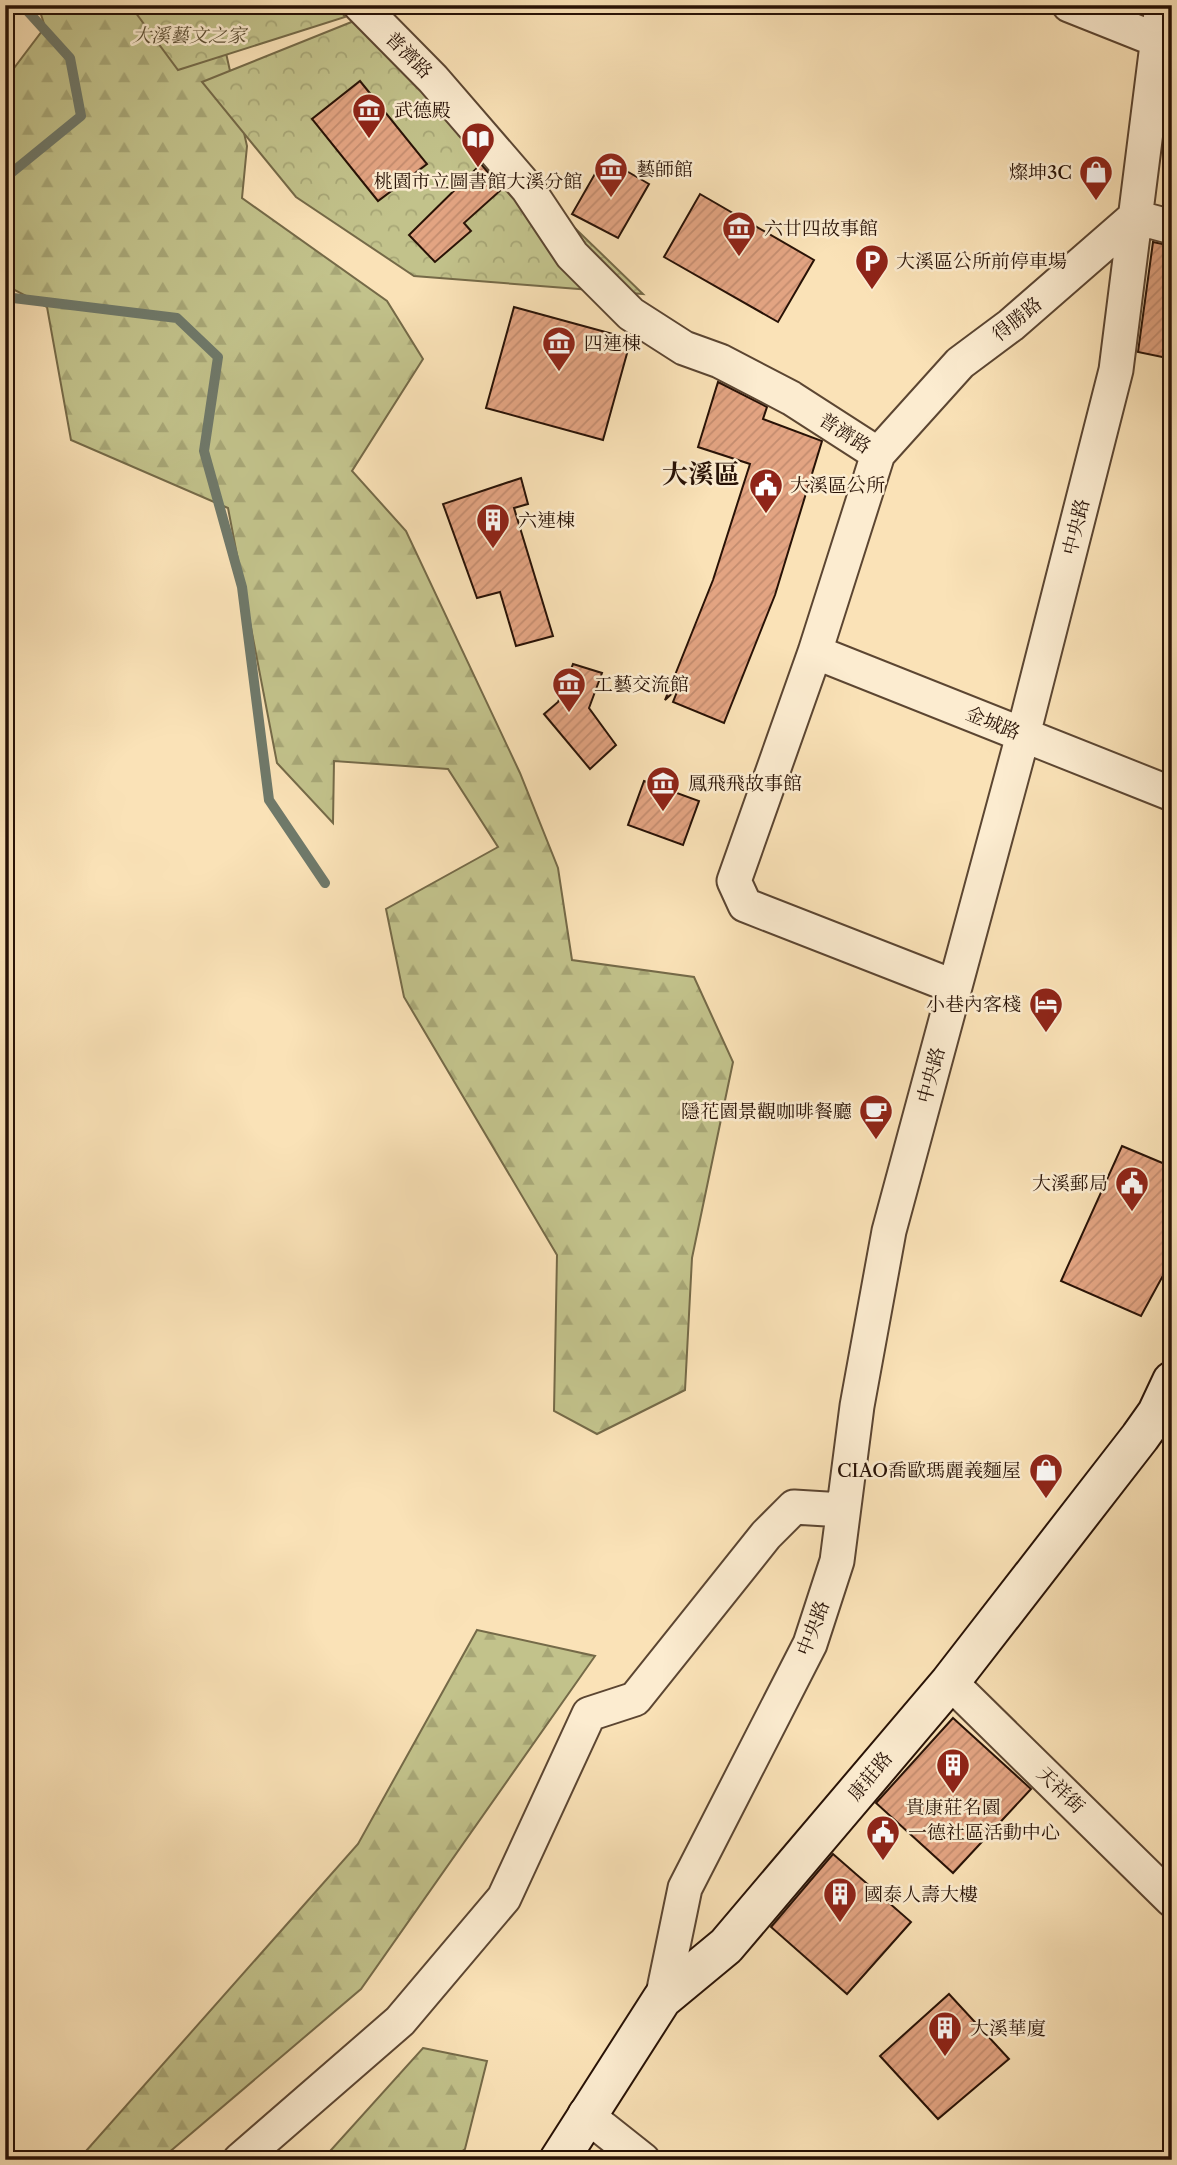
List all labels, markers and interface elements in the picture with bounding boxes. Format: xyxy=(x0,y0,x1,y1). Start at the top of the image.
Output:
park label: 大溪藝文之家 xyxy=(132,24,249,47)
street label: 普濟路 xyxy=(381,27,437,83)
museum icon: 武德殿 xyxy=(350,91,388,140)
place label: 武德殿 xyxy=(394,99,451,122)
library icon: 桃園市立圖書館大溪分館 xyxy=(459,120,497,169)
museum icon: 藝師館 xyxy=(592,150,630,199)
shop icon: 燦坤3C xyxy=(1077,153,1115,202)
place label: 藝師館 xyxy=(636,158,693,181)
place label: 燦坤3C xyxy=(1009,161,1072,184)
place label: 桃園市立圖書館大溪分館 xyxy=(373,170,583,193)
museum icon: 六廿四故事館 xyxy=(720,209,758,258)
place label: 六廿四故事館 xyxy=(764,217,878,240)
parking icon: 大溪區公所前停車場 xyxy=(853,242,891,291)
place label: 大溪區公所前停車場 xyxy=(896,250,1067,273)
street label: 得勝路 xyxy=(988,292,1046,346)
museum icon: 四連棟 xyxy=(540,324,578,373)
place label: 四連棟 xyxy=(584,332,641,355)
street label: 普濟路 xyxy=(815,408,875,458)
district label: 大溪區 xyxy=(662,458,740,490)
public building icon: 大溪區公所 xyxy=(747,466,785,515)
place label: 大溪區公所 xyxy=(790,474,885,497)
street label: 中央路 xyxy=(1058,497,1094,557)
building icon: 六連棟 xyxy=(474,501,512,550)
place label: 六連棟 xyxy=(518,509,575,532)
museum icon: 工藝交流館 xyxy=(550,665,588,714)
place label: 工藝交流館 xyxy=(594,673,689,696)
street label: 金城路 xyxy=(962,702,1024,744)
museum icon: 鳳飛飛故事館 xyxy=(644,764,682,813)
place label: 鳳飛飛故事館 xyxy=(688,772,802,795)
hotel icon: 小巷內客棧 xyxy=(1027,985,1065,1034)
place label: 小巷內客棧 xyxy=(926,993,1021,1016)
street label: 中央路 xyxy=(913,1044,949,1106)
cafe icon: 隱花園景觀咖啡餐廳 xyxy=(857,1092,895,1141)
place label: 隱花園景觀咖啡餐廳 xyxy=(681,1100,852,1123)
public building icon: 大溪郵局 xyxy=(1113,1164,1151,1213)
place label: 大溪郵局 xyxy=(1032,1172,1108,1195)
shop icon: CIAO喬歐瑪麗義麵屋 xyxy=(1027,1451,1065,1500)
place label: CIAO喬歐瑪麗義麵屋 xyxy=(837,1459,1021,1482)
street label: 中央路 xyxy=(792,1597,834,1659)
building icon: 貴康莊名園 xyxy=(934,1746,972,1795)
street label: 康莊路 xyxy=(843,1747,897,1805)
street label: 天祥街 xyxy=(1033,1762,1089,1818)
place label: 貴康莊名園 xyxy=(905,1796,1001,1819)
public building icon: 一德社區活動中心 xyxy=(864,1813,902,1862)
place label: 一德社區活動中心 xyxy=(908,1821,1060,1844)
building icon: 國泰人壽大樓 xyxy=(821,1875,859,1924)
place label: 國泰人壽大樓 xyxy=(864,1883,978,1906)
building icon: 大溪華廈 xyxy=(926,2009,964,2058)
place label: 大溪華廈 xyxy=(970,2017,1046,2040)

